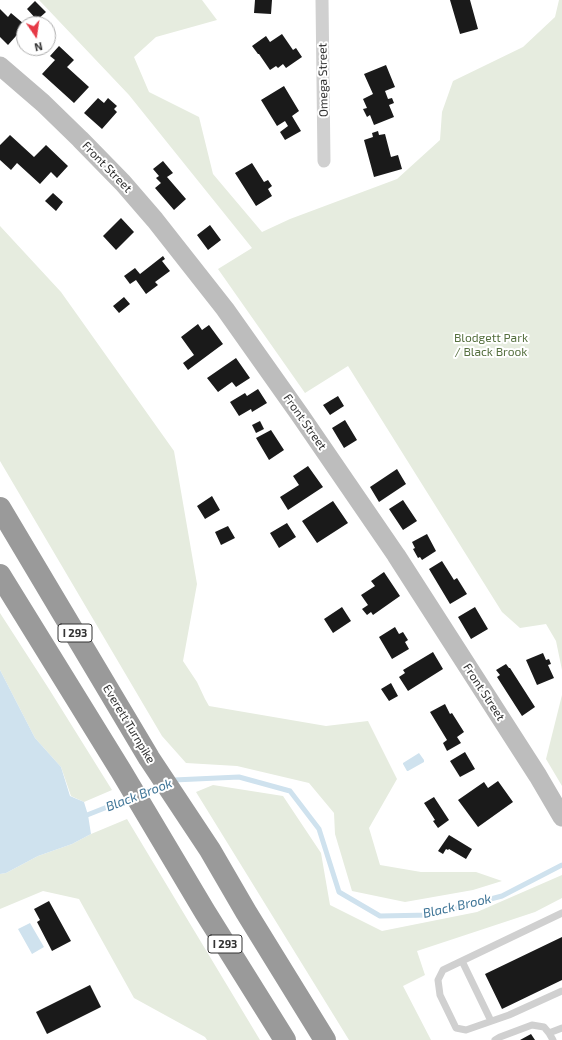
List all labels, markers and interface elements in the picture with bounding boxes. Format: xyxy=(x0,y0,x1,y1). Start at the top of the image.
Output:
north arrow xyxy=(16,16,56,56)
text: N xyxy=(33,40,44,54)
street label: Omega Street xyxy=(315,43,331,117)
street label: Front Street xyxy=(79,139,135,195)
park label: Blodgett Park / Black Brook xyxy=(454,331,528,359)
street label: Front Street xyxy=(280,391,330,453)
road number: I 293 xyxy=(58,624,92,642)
street label: Front Street xyxy=(460,661,508,723)
street label: Everett Turnpike xyxy=(100,682,158,766)
water label: Black Brook xyxy=(104,775,174,815)
water label: Black Brook xyxy=(421,891,493,921)
road number: I 293 xyxy=(208,935,242,953)

